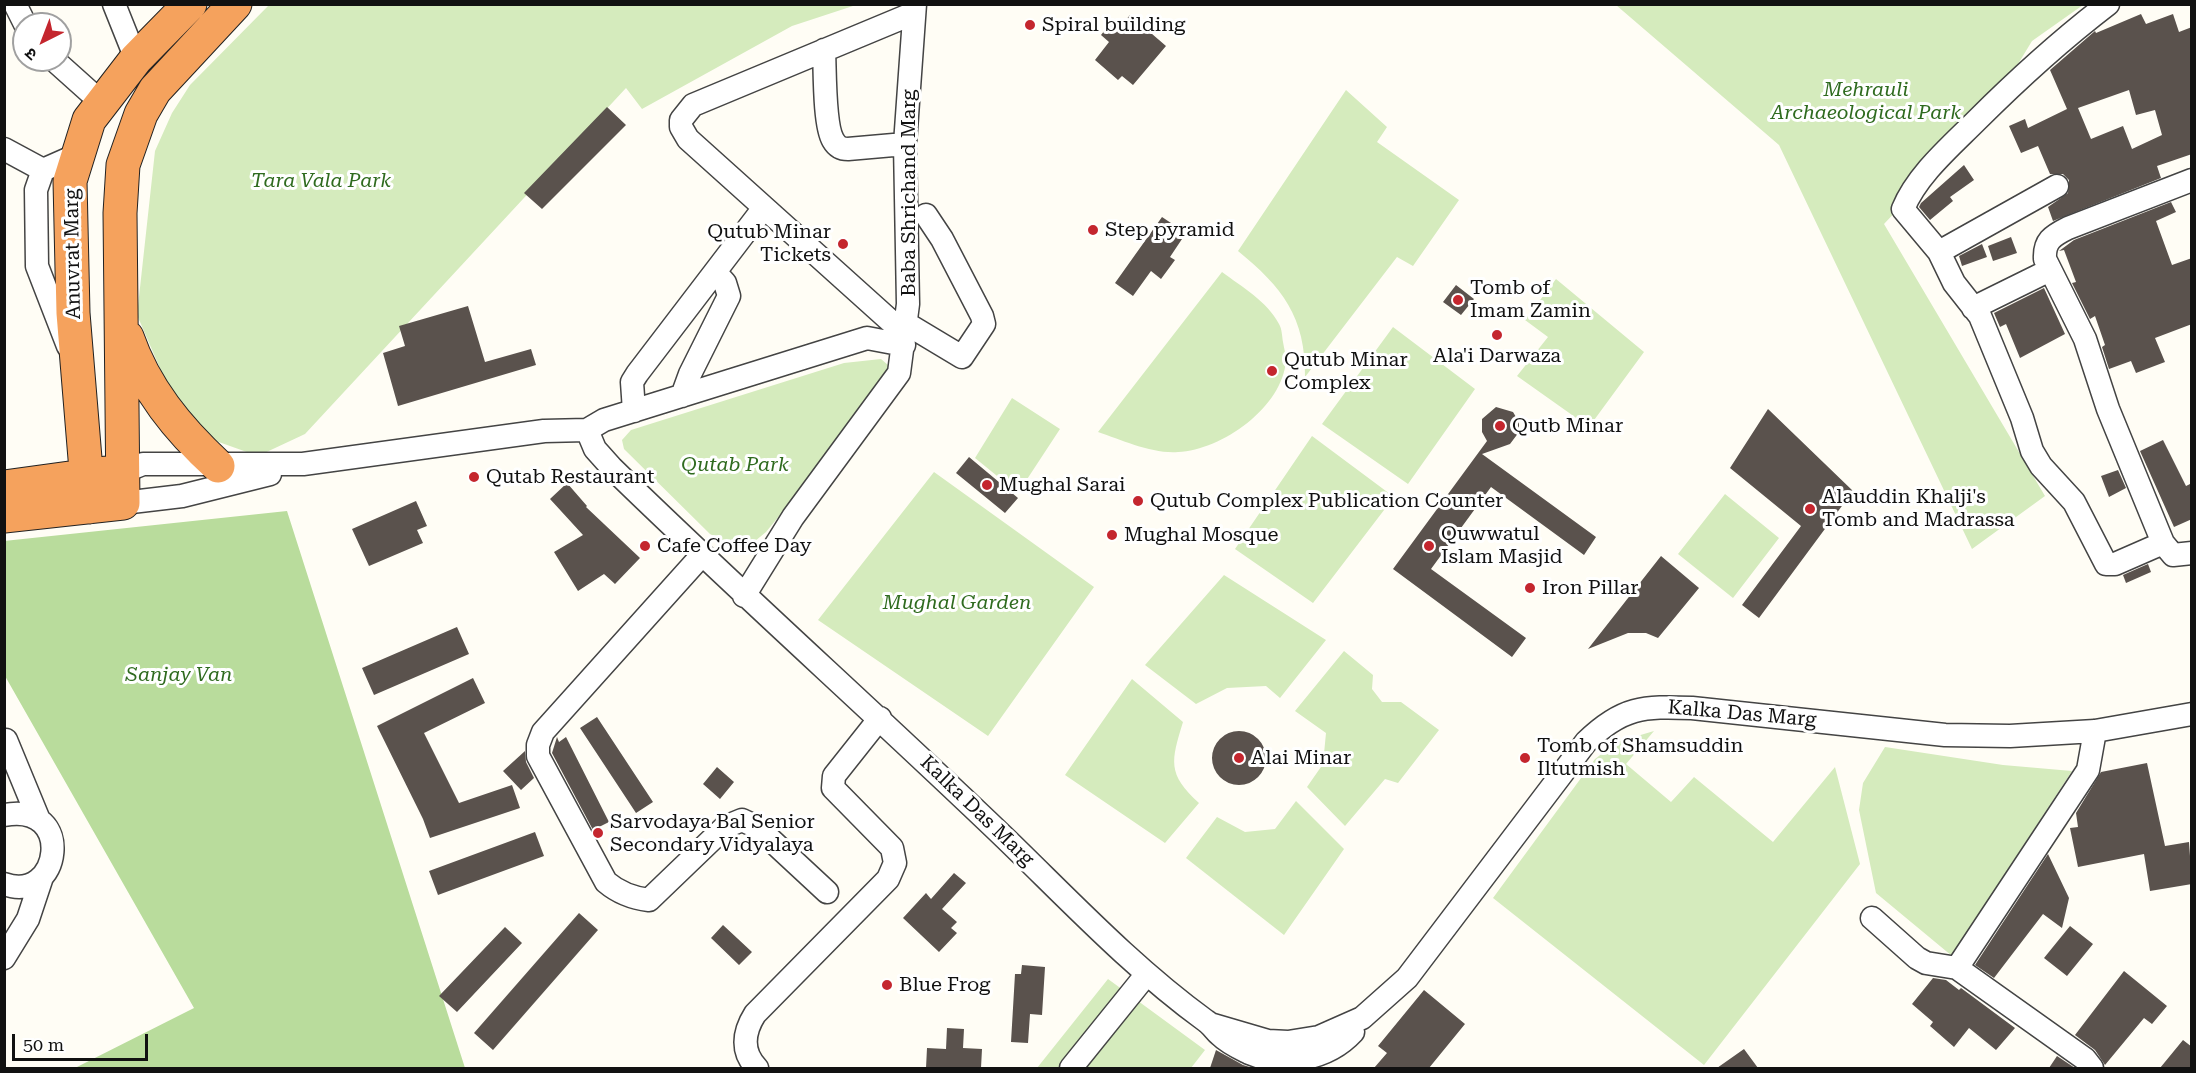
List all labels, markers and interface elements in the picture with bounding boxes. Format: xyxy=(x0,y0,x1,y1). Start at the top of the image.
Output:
north arrow xyxy=(12,12,72,72)
place label: Spiral building xyxy=(1042,13,1185,37)
marker: Spiral building xyxy=(1023,18,1037,32)
text: उ xyxy=(21,44,41,64)
park label: Mehrauli Archaeological Park xyxy=(1771,78,1961,125)
street label: Baba Shrichand Marg xyxy=(897,89,921,297)
park label: Tara Vala Park xyxy=(251,169,391,193)
street label: Anuvrat Marg xyxy=(60,188,86,320)
place label: Step pyramid xyxy=(1105,218,1235,242)
place label: Qutub Minar Tickets xyxy=(707,220,831,267)
marker: Step pyramid xyxy=(1086,223,1100,237)
marker: Qutub Minar Tickets xyxy=(836,237,850,251)
place label: Tomb of Imam Zamin xyxy=(1470,276,1591,323)
marker: Tomb of Imam Zamin xyxy=(1451,293,1465,307)
marker: Ala'i Darwaza xyxy=(1490,328,1504,342)
place label: Ala'i Darwaza xyxy=(1433,344,1561,368)
place label: Qutub Minar Complex xyxy=(1284,348,1408,395)
marker: Qutub Minar Complex xyxy=(1265,364,1279,378)
place label: Qutb Minar xyxy=(1512,414,1623,438)
marker: Qutb Minar xyxy=(1493,419,1507,433)
park label: Qutab Park xyxy=(681,453,789,477)
place label: Qutab Restaurant xyxy=(486,465,654,489)
marker: Qutab Restaurant xyxy=(467,470,481,484)
place label: Mughal Sarai xyxy=(999,473,1125,497)
marker: Mughal Sarai xyxy=(980,478,994,492)
place label: Alauddin Khalji's Tomb and Madrassa xyxy=(1822,485,2015,532)
place label: Qutub Complex Publication Counter xyxy=(1150,489,1503,513)
marker: Qutub Complex Publication Counter xyxy=(1131,494,1145,508)
marker: Alauddin Khalji's Tomb and Madrassa xyxy=(1803,502,1817,516)
place label: Quwwatul Islam Masjid xyxy=(1441,522,1563,569)
place label: Mughal Mosque xyxy=(1124,523,1279,547)
marker: Mughal Mosque xyxy=(1105,528,1119,542)
place label: Cafe Coffee Day xyxy=(657,534,812,558)
marker: Cafe Coffee Day xyxy=(638,539,652,553)
marker: Quwwatul Islam Masjid xyxy=(1422,539,1436,553)
place label: Iron Pillar xyxy=(1542,576,1638,600)
marker: Iron Pillar xyxy=(1523,581,1537,595)
park label: Mughal Garden xyxy=(883,591,1031,615)
park label: Sanjay Van xyxy=(126,663,232,687)
street label: Kalka Das Marg xyxy=(1667,696,1817,732)
place label: Tomb of Shamsuddin Iltutmish xyxy=(1537,734,1743,781)
place label: Alai Minar xyxy=(1251,746,1351,770)
street label: Kalka Das Marg xyxy=(915,751,1039,871)
marker: Alai Minar xyxy=(1232,751,1246,765)
marker: Tomb of Shamsuddin Iltutmish xyxy=(1518,751,1532,765)
place label: Sarvodaya Bal Senior Secondary Vidyalaya xyxy=(610,810,815,857)
marker: Sarvodaya Bal Senior Secondary Vidyalaya xyxy=(591,826,605,840)
place label: Blue Frog xyxy=(899,973,990,997)
marker: Blue Frog xyxy=(880,978,894,992)
scale bar xyxy=(15,1022,152,1060)
text: 50 m xyxy=(23,1034,64,1055)

